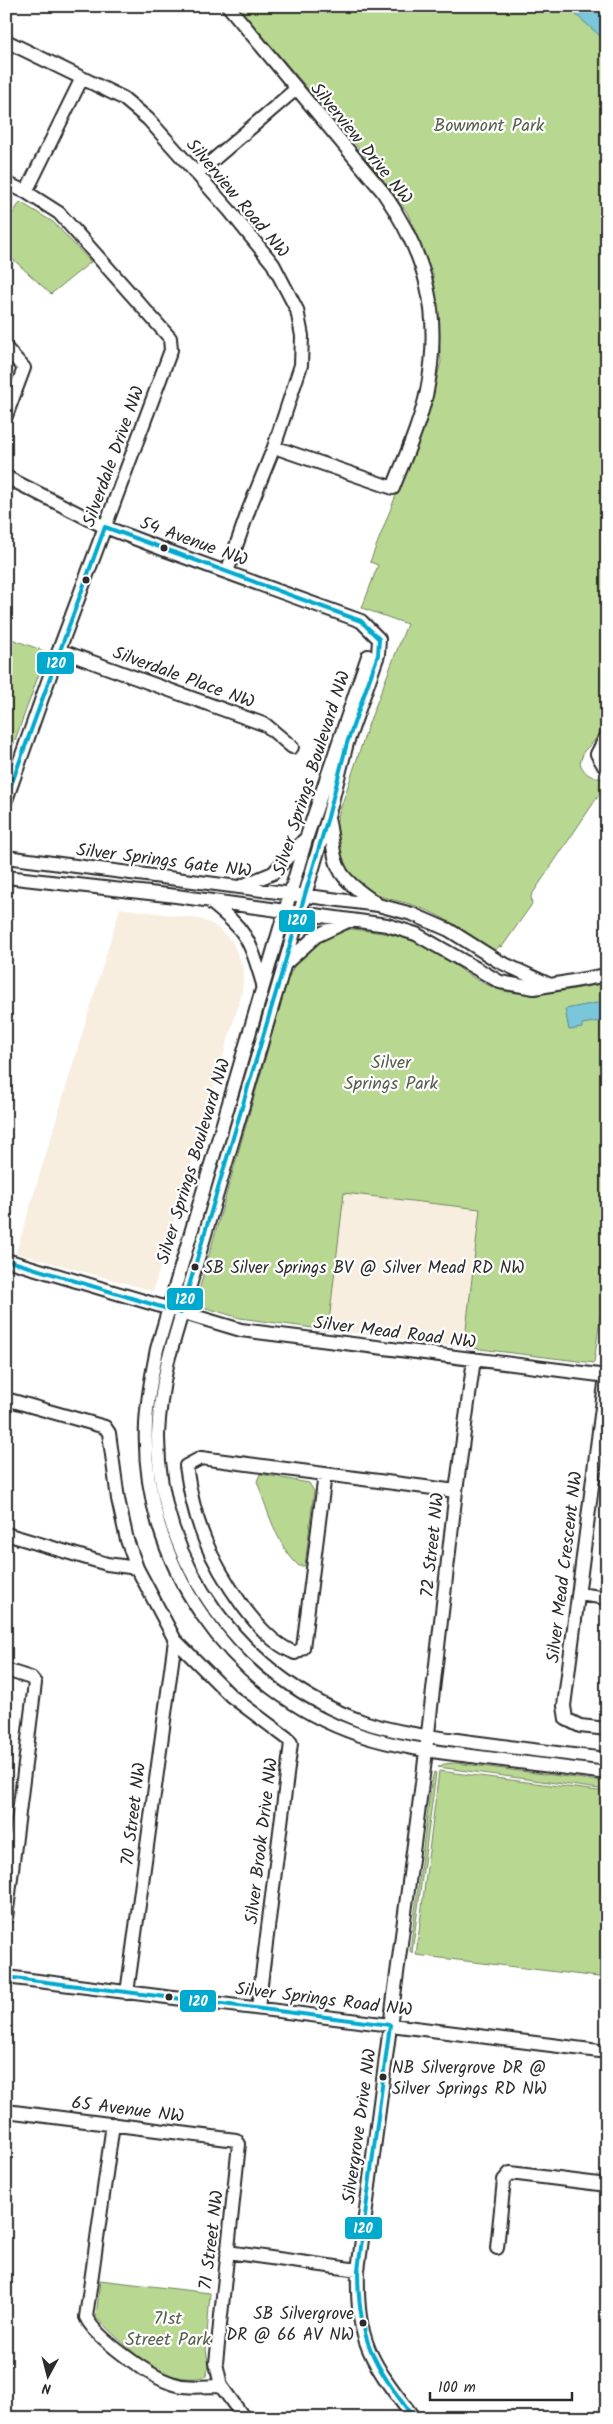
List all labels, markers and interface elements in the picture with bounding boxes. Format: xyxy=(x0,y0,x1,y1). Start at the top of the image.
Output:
street label: Silverview Drive NW xyxy=(302,76,419,211)
park label: Bowmont Park xyxy=(434,112,545,141)
street label: Silverview Road NW xyxy=(178,133,296,265)
street label: Silverdale Drive NW xyxy=(75,382,153,531)
street label: 54 Avenue NW xyxy=(135,509,252,575)
unlabelled marker xyxy=(159,543,169,553)
unlabelled marker xyxy=(81,575,91,585)
street label: Silverdale Place NW xyxy=(108,639,259,718)
line badge: 120 xyxy=(36,651,75,675)
text: 120 xyxy=(46,653,67,675)
street label: Silver Springs Boulevard NW xyxy=(266,667,359,880)
street label: Silver Springs Gate NW xyxy=(74,836,253,887)
line badge: 120 xyxy=(278,909,316,933)
text: 120 xyxy=(287,910,308,932)
park label: Silver Springs Park xyxy=(344,1049,439,1099)
street label: Silver Springs Boulevard NW xyxy=(149,1055,240,1268)
place label: SB Silver Springs BV @ Silver Mead RD NW xyxy=(204,1255,524,1282)
marker: SB Silver Springs BV @ Silver Mead RD NW xyxy=(190,1262,200,1272)
line badge: 120 xyxy=(166,1287,204,1311)
text: 120 xyxy=(175,1289,196,1311)
street label: Silver Mead Road NW xyxy=(312,1309,478,1358)
street label: Silver Mead Crescent NW xyxy=(539,1470,592,1665)
street label: 72 Street NW xyxy=(414,1491,453,1599)
street label: Silver Brook Drive NW xyxy=(238,1756,287,1926)
street label: 70 Street NW xyxy=(114,1761,155,1867)
street label: Silver Springs Road NW xyxy=(234,1975,414,2026)
line badge: 120 xyxy=(179,1989,217,2013)
text: 120 xyxy=(188,1991,209,2013)
unlabelled marker xyxy=(164,1992,174,2002)
street label: Silvergrove Drive NW xyxy=(335,2047,386,2206)
place label: NB Silvergrove DR @ Silver Springs RD NW xyxy=(392,2055,547,2103)
marker: NB Silvergrove DR @ Silver Springs RD NW xyxy=(378,2072,388,2082)
street label: 65 Avenue NW xyxy=(70,2089,186,2132)
street label: 71 Street NW xyxy=(192,2189,233,2292)
line badge: 120 xyxy=(344,2216,383,2240)
text: 120 xyxy=(353,2218,374,2240)
place label: SB Silvergrove DR @ 66 AV NW xyxy=(226,2301,354,2349)
park label: 71st Street Park xyxy=(125,2305,211,2355)
marker: SB Silvergrove DR @ 66 AV NW xyxy=(358,2318,368,2328)
north arrow xyxy=(22,2352,72,2402)
scale bar xyxy=(430,2369,573,2401)
text: N xyxy=(41,2376,52,2399)
text: 100 m xyxy=(438,2376,476,2400)

